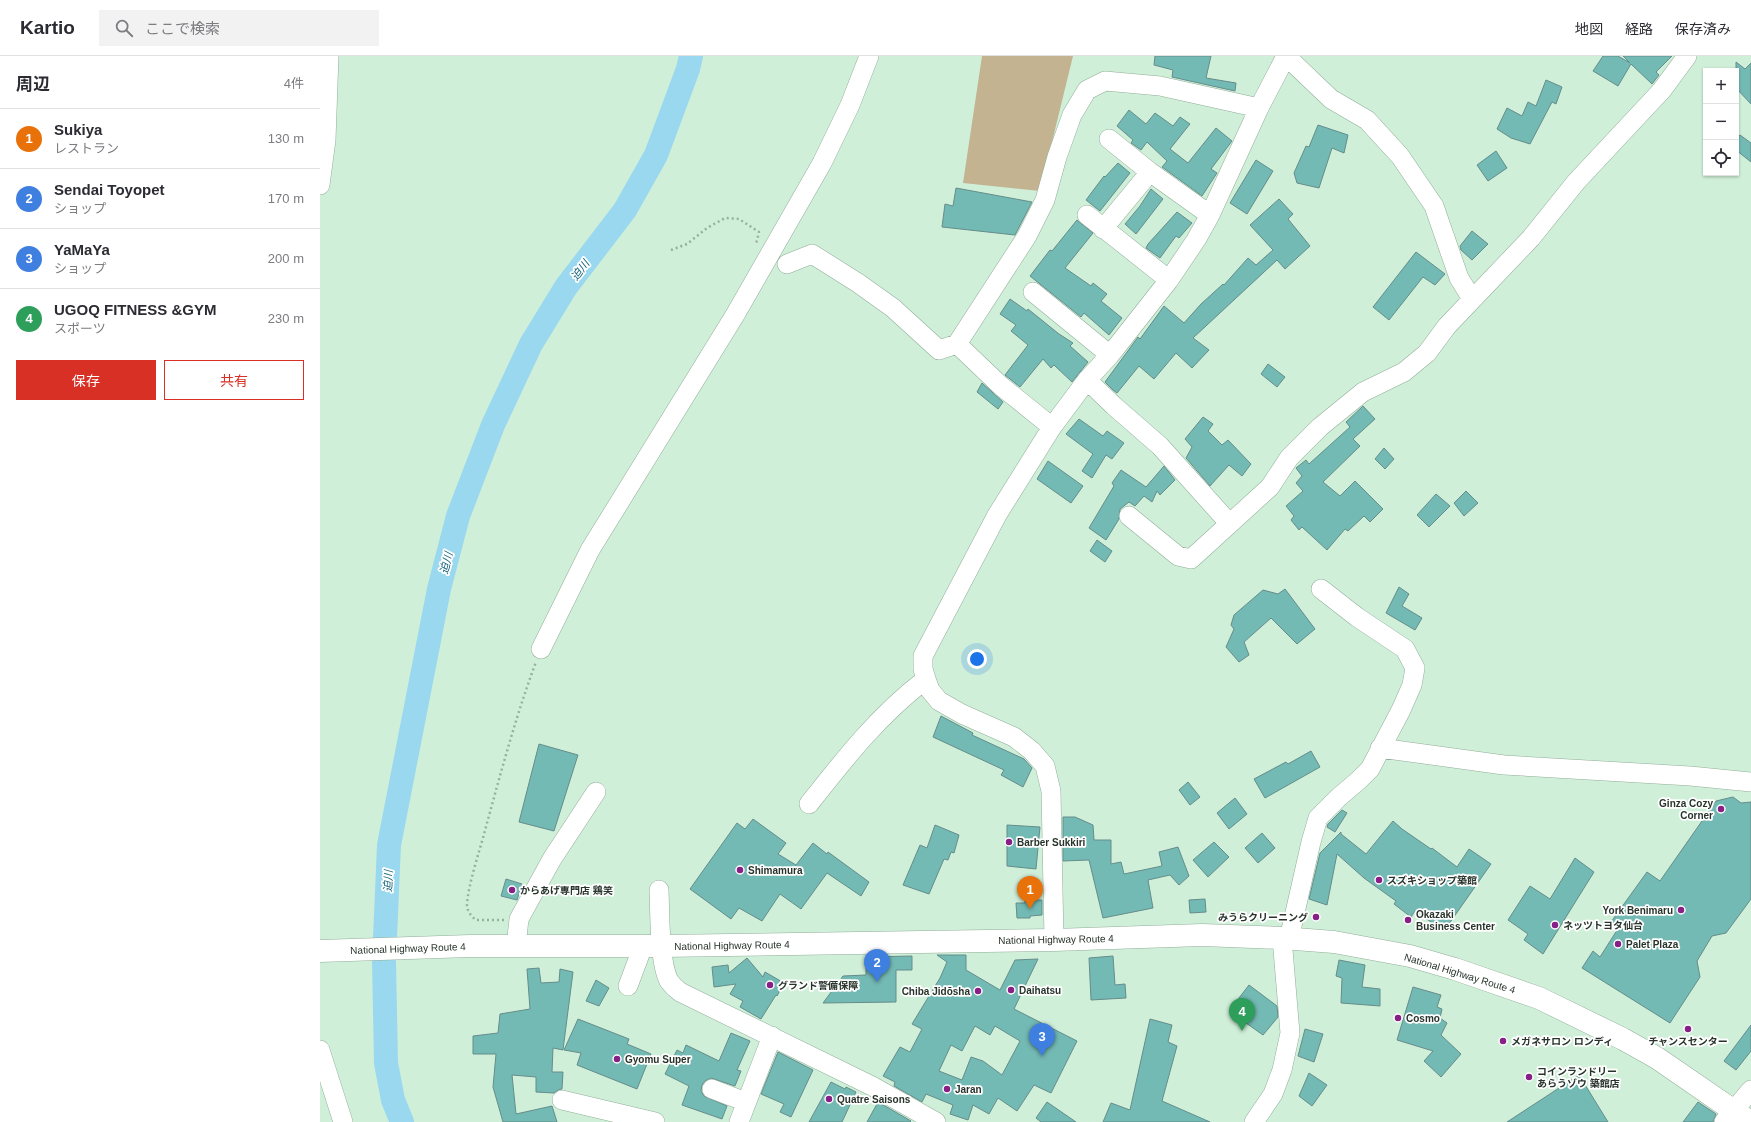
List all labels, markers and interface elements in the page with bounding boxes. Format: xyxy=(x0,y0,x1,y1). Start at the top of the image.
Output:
search box xyxy=(99,10,379,46)
text: Kartio xyxy=(20,17,75,38)
icon: search xyxy=(113,17,135,39)
text: ここで検索 xyxy=(145,20,220,37)
text: 地図 xyxy=(1575,21,1603,37)
text: 経路 xyxy=(1625,21,1653,37)
text: 保存済み xyxy=(1675,21,1731,37)
map controls xyxy=(1703,68,1739,176)
button: + xyxy=(1703,68,1739,104)
text: 周辺 xyxy=(16,75,50,94)
text: 4件 xyxy=(284,76,304,91)
button: − xyxy=(1703,104,1739,140)
text: Sukiya xyxy=(54,121,102,138)
text: 1 xyxy=(25,131,33,146)
text: 130 m xyxy=(268,131,304,146)
button: locate xyxy=(1703,140,1739,176)
text: レストラン xyxy=(54,141,119,156)
text: Sendai Toyopet xyxy=(54,181,165,198)
text: 2 xyxy=(25,191,33,206)
text: 170 m xyxy=(268,191,304,206)
text: ショップ xyxy=(54,201,106,216)
text: YaMaYa xyxy=(54,241,110,258)
text: 3 xyxy=(25,251,33,266)
text: 200 m xyxy=(268,251,304,266)
water label: 迫川 xyxy=(569,257,592,282)
text: ショップ xyxy=(54,261,106,276)
text: UGOQ FITNESS &GYM xyxy=(54,301,217,318)
text: 4 xyxy=(25,311,33,326)
text: 230 m xyxy=(268,311,304,326)
text: スポーツ xyxy=(54,321,106,336)
button: 保存 xyxy=(16,360,156,400)
button: 共有 xyxy=(164,360,304,400)
water label: 迫川 xyxy=(438,550,455,575)
your location xyxy=(967,649,987,669)
place label: Ginza Cozy Corner xyxy=(1659,798,1713,821)
marker: Ginza Cozy Corner xyxy=(1716,804,1726,814)
marker: Barber Sukkiri xyxy=(1004,837,1014,847)
place label: Barber Sukkiri xyxy=(1017,837,1086,848)
marker: Shimamura xyxy=(735,865,745,875)
place label: Shimamura xyxy=(748,865,803,876)
water label: 迫川 xyxy=(382,869,394,892)
marker: スズキショップ築館 xyxy=(1374,875,1384,885)
place label: スズキショップ築館 xyxy=(1387,875,1477,886)
pin: 1 xyxy=(1017,876,1043,909)
marker: からあげ専門店 鶏笑 xyxy=(507,885,517,895)
place label: からあげ専門店 鶏笑 xyxy=(520,885,613,896)
place label: York Benimaru xyxy=(1603,905,1673,916)
marker: York Benimaru xyxy=(1676,905,1686,915)
place label: Okazaki Business Center xyxy=(1416,909,1495,932)
place label: みうらクリーニング xyxy=(1218,912,1308,923)
marker: みうらクリーニング xyxy=(1311,912,1321,922)
marker: Okazaki Business Center xyxy=(1403,915,1413,925)
marker: ネッツトヨタ仙台 xyxy=(1550,920,1560,930)
place label: ネッツトヨタ仙台 xyxy=(1563,920,1643,931)
street label: National Highway Route 4 xyxy=(998,933,1114,946)
street label: National Highway Route 4 xyxy=(674,939,790,952)
marker: Palet Plaza xyxy=(1613,939,1623,949)
place label: Palet Plaza xyxy=(1626,939,1679,950)
street label: National Highway Route 4 xyxy=(350,941,466,956)
pin: 2 xyxy=(864,949,890,982)
street label: National Highway Route 4 xyxy=(1403,951,1517,996)
marker: グランド警備保障 xyxy=(765,980,775,990)
place label: グランド警備保障 xyxy=(778,980,858,991)
marker: Daihatsu xyxy=(1006,985,1016,995)
place label: Daihatsu xyxy=(1019,985,1061,996)
place label: Chiba Jidōsha xyxy=(902,986,970,997)
marker: Chiba Jidōsha xyxy=(973,986,983,996)
pin: 4 xyxy=(1229,998,1255,1031)
marker: Cosmo xyxy=(1393,1013,1403,1023)
place label: Cosmo xyxy=(1406,1013,1440,1024)
pin: 3 xyxy=(1029,1023,1055,1056)
marker: チャンスセンター xyxy=(1683,1024,1693,1034)
marker: メガネサロン ロンディ xyxy=(1498,1036,1508,1046)
place label: メガネサロン ロンディ xyxy=(1511,1036,1613,1047)
place label: チャンスセンター xyxy=(1648,1036,1728,1047)
marker: Gyomu Super xyxy=(612,1054,622,1064)
place label: Gyomu Super xyxy=(625,1054,691,1065)
place label: コインランドリー あらうゾウ 築館店 xyxy=(1537,1066,1620,1089)
marker: コインランドリー あらうゾウ 築館店 xyxy=(1524,1072,1534,1082)
marker: Jaran xyxy=(942,1084,952,1094)
place label: Jaran xyxy=(955,1084,982,1095)
marker: Quatre Saisons xyxy=(824,1094,834,1104)
place label: Quatre Saisons xyxy=(837,1094,911,1105)

